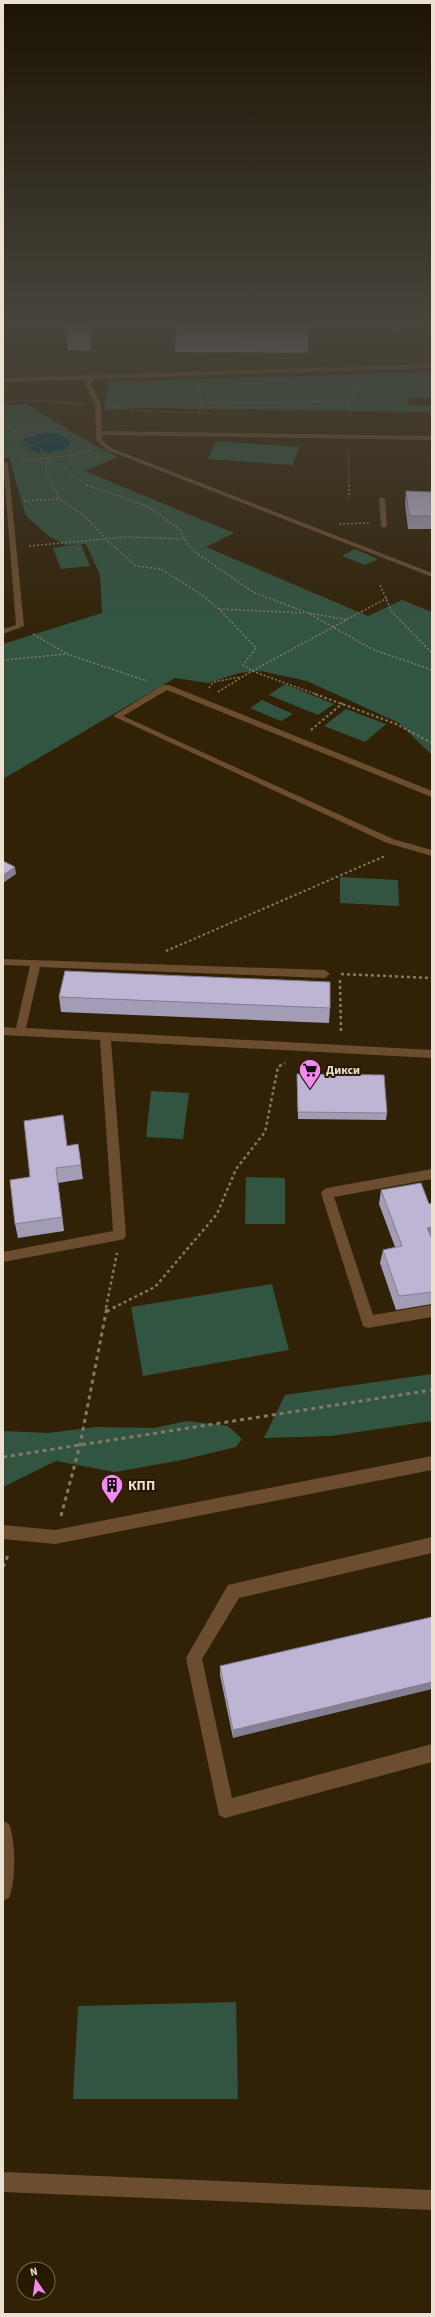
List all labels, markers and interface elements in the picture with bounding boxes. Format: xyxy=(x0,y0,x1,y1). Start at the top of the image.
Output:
supermarket icon: Дикси xyxy=(297,1057,323,1090)
place label: Дикси xyxy=(326,1062,360,1079)
building icon: КПП xyxy=(99,1472,125,1505)
place label: КПП xyxy=(128,1476,155,1496)
north arrow xyxy=(16,2261,56,2301)
text: N xyxy=(29,2264,39,2280)

